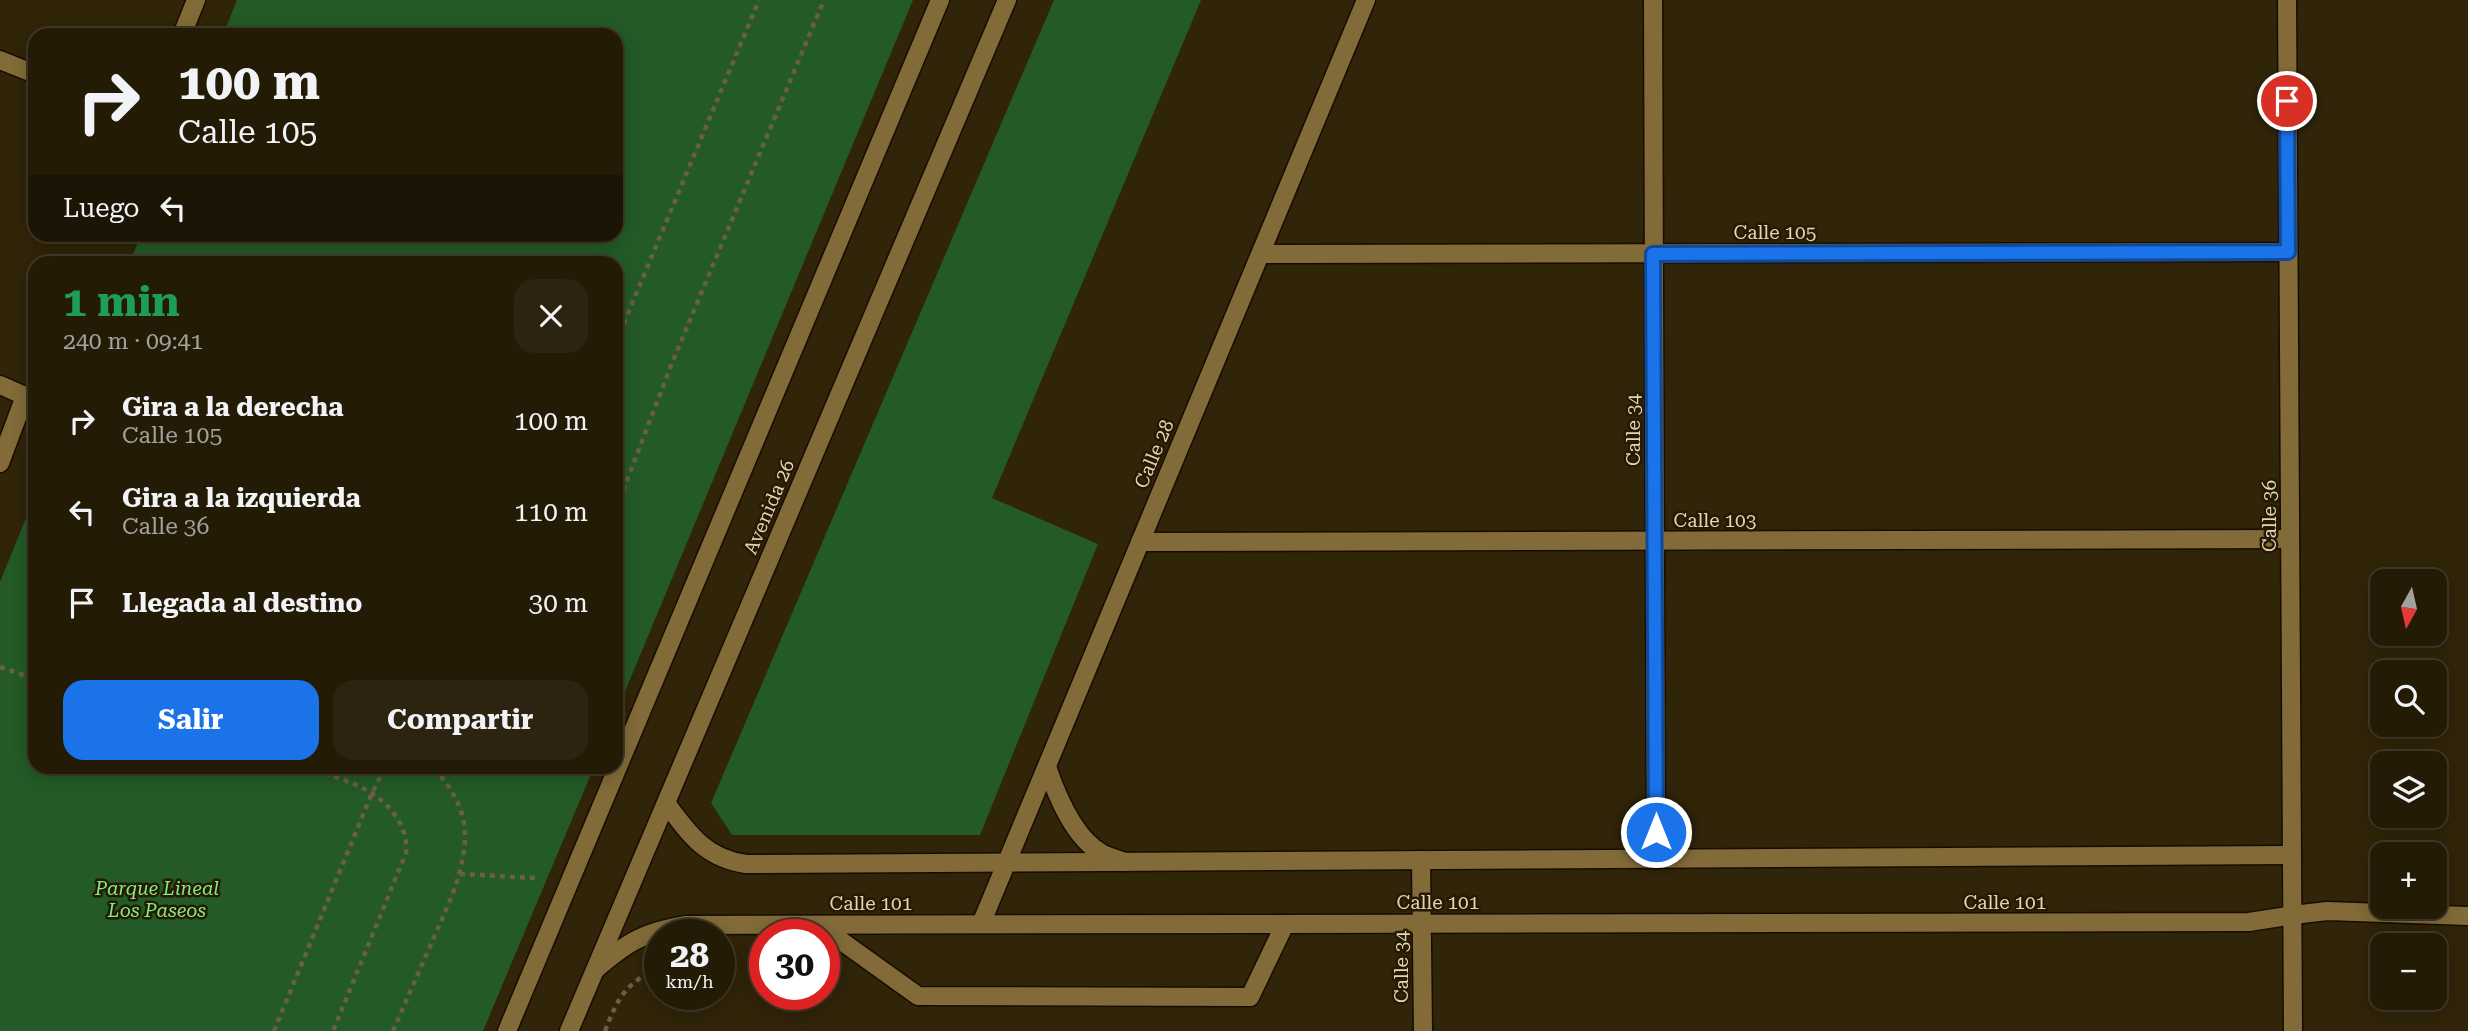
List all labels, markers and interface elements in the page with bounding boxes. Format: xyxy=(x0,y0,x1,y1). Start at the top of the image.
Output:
text: 100 m xyxy=(178,54,320,111)
icon: right xyxy=(63,56,154,147)
pin xyxy=(2257,71,2317,131)
icon: arrive xyxy=(2268,82,2306,120)
text: Calle 105 xyxy=(178,113,318,151)
icon: left xyxy=(154,189,192,227)
text: Luego xyxy=(63,193,140,223)
street label: Calle 105 xyxy=(1734,221,1816,244)
text: 1 min xyxy=(63,277,180,326)
button: close xyxy=(514,279,588,353)
text: 240 m · 09:41 xyxy=(63,328,203,355)
text: Gira a la derecha xyxy=(122,392,343,422)
street label: Calle 34 xyxy=(1622,394,1645,466)
icon: right xyxy=(63,402,101,440)
text: 100 m xyxy=(514,406,588,436)
street label: Calle 28 xyxy=(1129,416,1179,492)
text: Calle 105 xyxy=(122,422,222,449)
street label: Avenida 26 xyxy=(739,456,799,558)
street label: Calle 36 xyxy=(2258,480,2281,552)
text: Gira a la izquierda xyxy=(122,483,361,513)
icon: left xyxy=(63,493,101,531)
text: 110 m xyxy=(514,497,588,527)
street label: Calle 103 xyxy=(1674,509,1756,532)
text: Calle 36 xyxy=(122,513,209,540)
north arrow xyxy=(2370,569,2446,646)
map controls xyxy=(2370,569,2447,1010)
icon: arrive xyxy=(63,584,101,622)
text: Llegada al destino xyxy=(122,588,362,618)
text: 30 m xyxy=(529,588,588,618)
button: search xyxy=(2370,660,2447,737)
button: Salir xyxy=(63,680,319,760)
button: Compartir xyxy=(333,680,588,760)
button: layers xyxy=(2370,751,2447,828)
position arrow xyxy=(1619,795,1693,869)
button: + xyxy=(2370,842,2447,919)
park label: Parque Lineal Los Paseos xyxy=(94,877,219,922)
street label: Calle 101 xyxy=(1397,891,1479,914)
street label: Calle 101 xyxy=(1964,891,2046,914)
street label: Calle 101 xyxy=(830,892,912,915)
speed limit sign: 30 xyxy=(749,919,840,1010)
street label: Calle 34 xyxy=(1390,931,1413,1003)
button: − xyxy=(2370,933,2447,1010)
text: 28 xyxy=(670,935,709,976)
text: km/h xyxy=(665,971,714,992)

